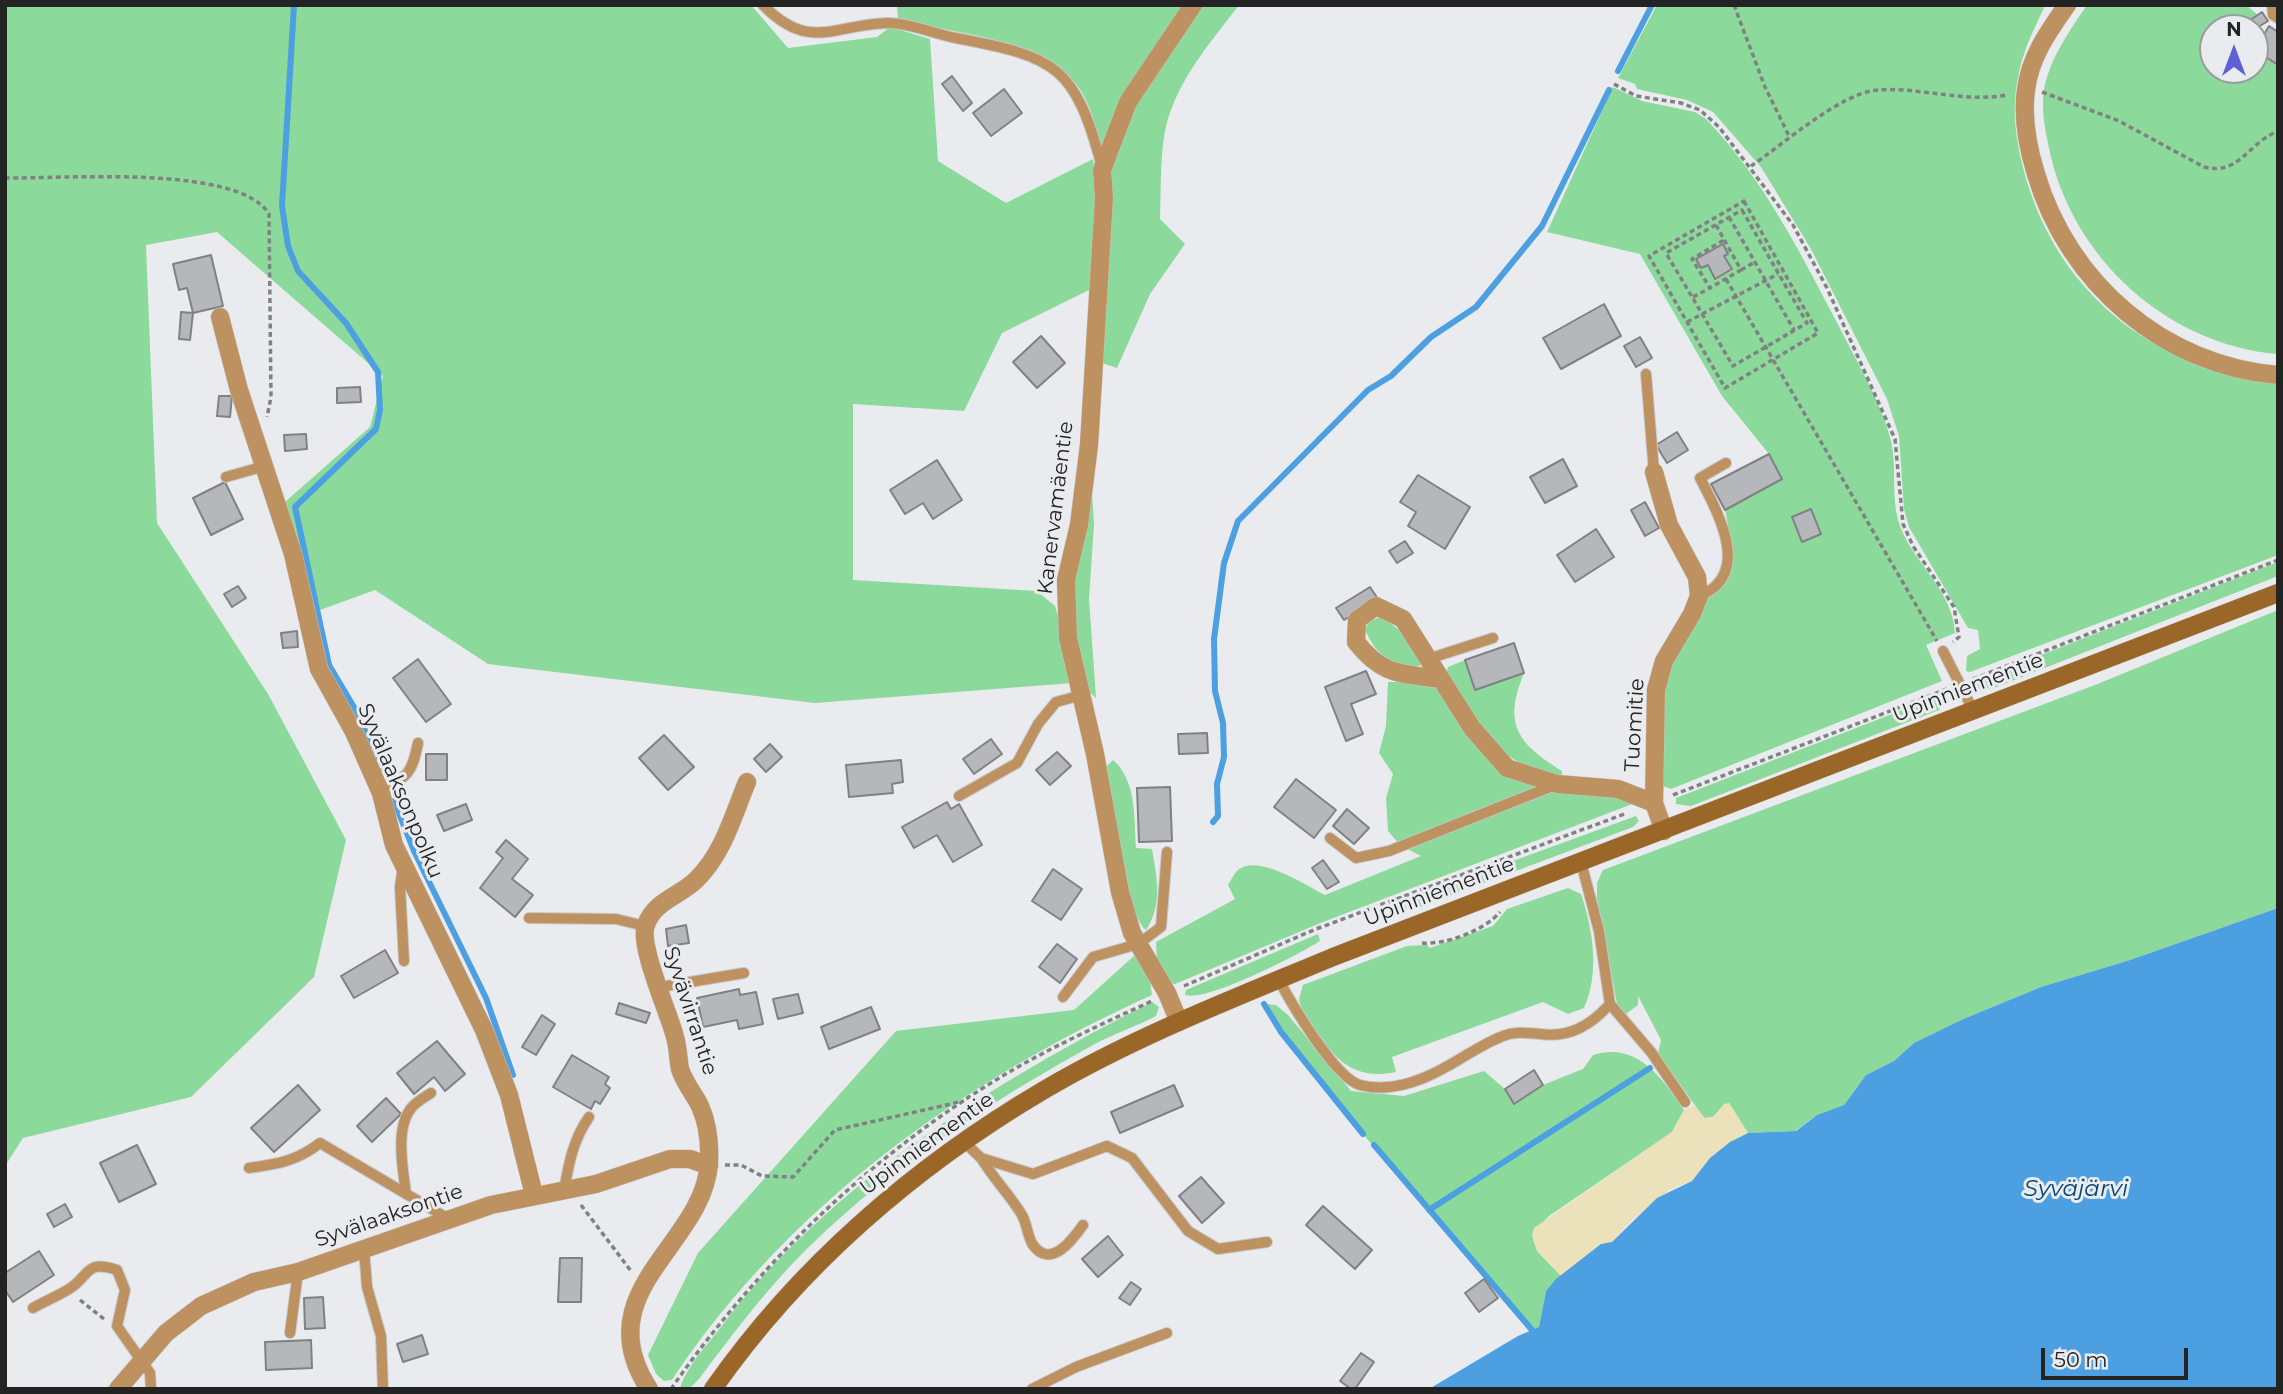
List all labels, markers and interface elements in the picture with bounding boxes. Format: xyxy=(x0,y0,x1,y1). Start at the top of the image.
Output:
north arrow xyxy=(2199,14,2269,84)
text: N xyxy=(2226,18,2242,41)
street label: Kanervamäentie xyxy=(1033,420,1079,596)
street label: Upinniementie xyxy=(1889,648,2047,728)
street label: Tuomitie xyxy=(1620,678,1650,772)
street label: Syvälaaksonpolku xyxy=(352,700,448,882)
street label: Upinniementie xyxy=(1360,852,1518,932)
street label: Syvävirrantie xyxy=(657,944,723,1078)
street label: Upinniementie xyxy=(855,1087,999,1201)
water label: Syväjärvi xyxy=(2024,1175,2128,1203)
street label: Syvälaaksontie xyxy=(312,1179,466,1253)
scale bar xyxy=(2045,1334,2192,1378)
text: 50 m xyxy=(2054,1347,2108,1372)

